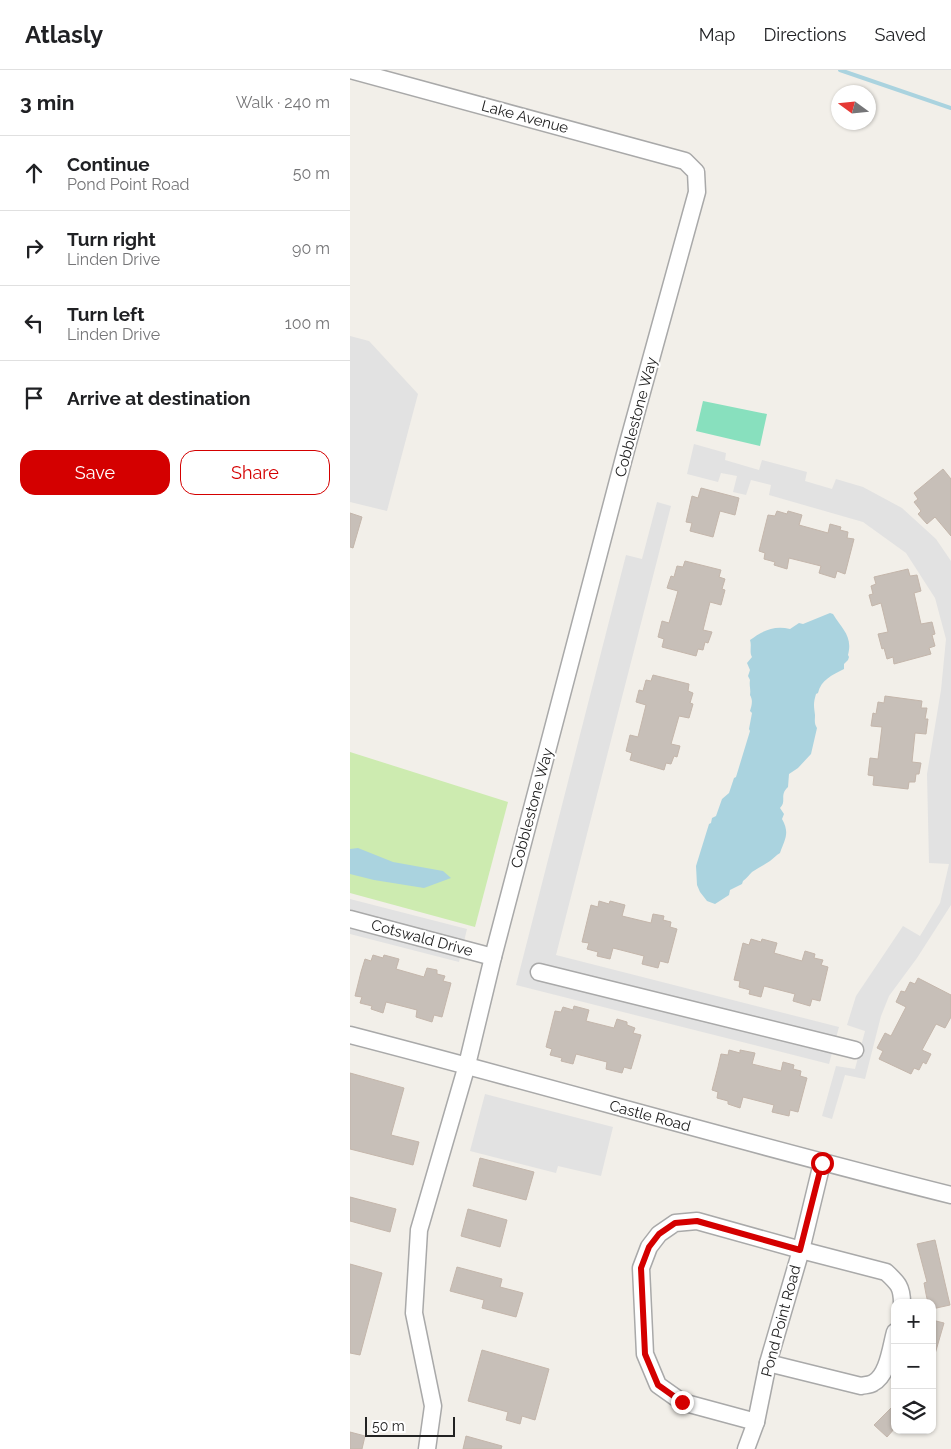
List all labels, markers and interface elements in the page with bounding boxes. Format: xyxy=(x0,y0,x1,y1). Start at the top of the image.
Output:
text: Atlasly xyxy=(25,20,103,49)
text: Map xyxy=(699,24,735,45)
text: Directions xyxy=(763,24,847,45)
text: Saved xyxy=(875,24,926,45)
north arrow xyxy=(831,85,876,130)
text: 3 min xyxy=(20,90,74,115)
text: Walk · 240 m xyxy=(236,93,330,112)
street label: Lake Avenue xyxy=(480,97,571,137)
text: Continue xyxy=(67,153,150,175)
icon: ahead xyxy=(20,159,48,187)
text: 50 m xyxy=(293,164,330,183)
text: Pond Point Road xyxy=(67,175,190,194)
text: Turn right xyxy=(67,228,156,250)
icon: right xyxy=(20,234,48,262)
text: 90 m xyxy=(292,239,330,258)
text: Linden Drive xyxy=(67,250,160,269)
text: Turn left xyxy=(67,303,144,325)
icon: left xyxy=(20,309,48,337)
text: 100 m xyxy=(285,314,330,333)
text: Linden Drive xyxy=(67,325,160,344)
street label: Cobblestone Way xyxy=(611,355,661,479)
icon: arrive xyxy=(20,384,48,412)
text: Arrive at destination xyxy=(67,387,251,409)
button: Save xyxy=(20,450,170,495)
button: Share xyxy=(180,450,330,495)
street label: Cobblestone Way xyxy=(507,746,557,870)
street label: Cotswald Drive xyxy=(369,916,475,960)
street label: Castle Road xyxy=(607,1097,693,1135)
route start xyxy=(811,1152,834,1175)
street label: Pond Point Road xyxy=(757,1263,805,1379)
map controls xyxy=(891,1299,936,1434)
button: + xyxy=(891,1299,936,1344)
button: − xyxy=(891,1344,936,1389)
button: layers xyxy=(891,1389,936,1434)
route end xyxy=(671,1391,694,1414)
scale bar xyxy=(365,1414,455,1437)
text: 50 m xyxy=(372,1418,405,1434)

